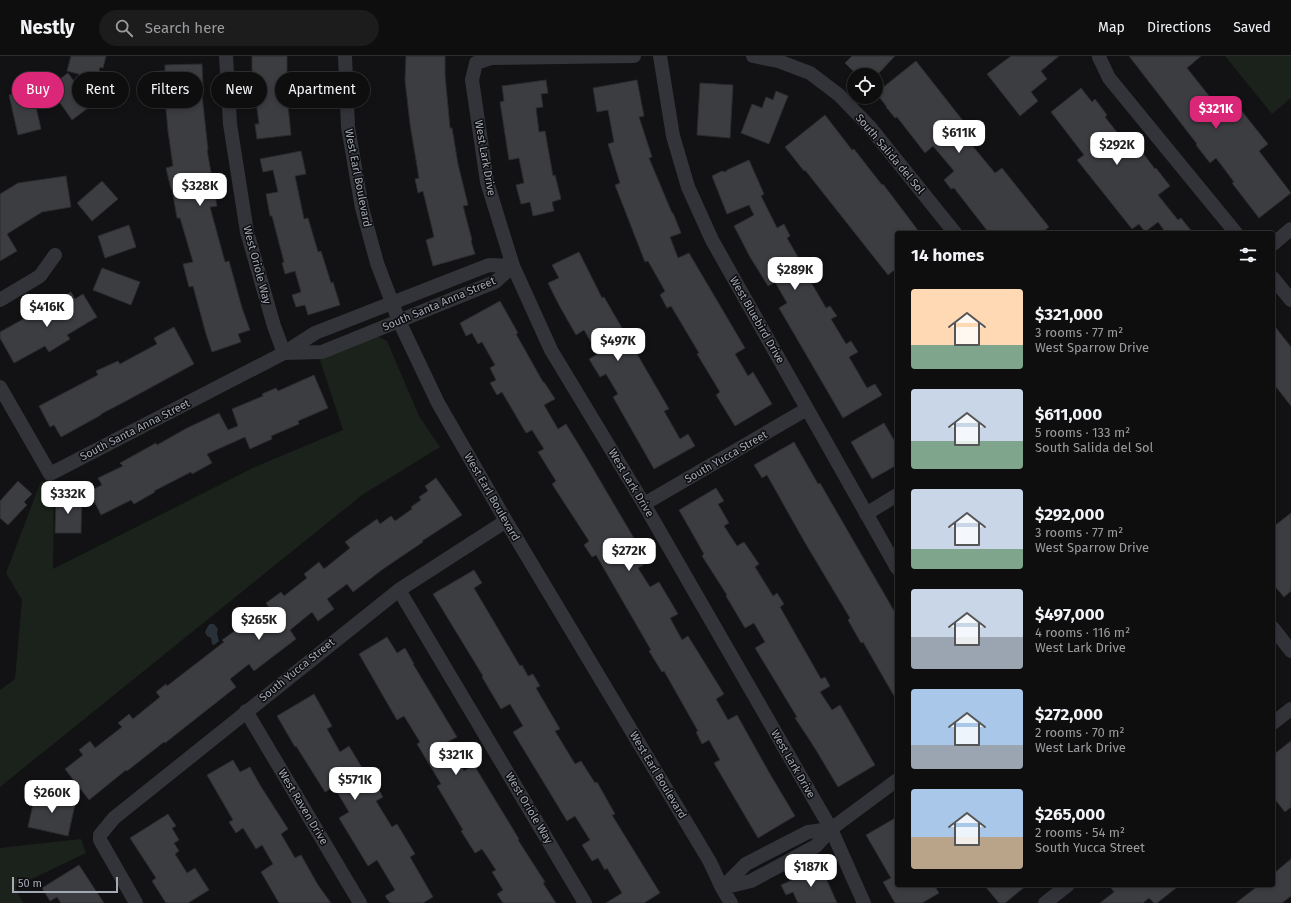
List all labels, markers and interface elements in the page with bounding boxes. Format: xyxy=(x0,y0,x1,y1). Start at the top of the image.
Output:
search box xyxy=(99,10,379,46)
text: Nestly xyxy=(20,16,75,39)
icon: search xyxy=(113,17,135,39)
text: Search here xyxy=(145,19,225,37)
text: Map xyxy=(1098,19,1125,36)
text: Directions xyxy=(1147,19,1211,36)
text: Saved xyxy=(1233,19,1271,36)
map controls xyxy=(847,68,883,104)
button: locate xyxy=(847,68,883,104)
chip: Buy xyxy=(12,72,64,108)
chip: Rent xyxy=(72,72,129,108)
chip: Filters xyxy=(137,72,203,108)
chip: New xyxy=(211,72,267,108)
chip: Apartment xyxy=(275,72,370,108)
pin: $321K xyxy=(1188,96,1244,130)
text: $321K xyxy=(1199,101,1233,116)
street label: South Salida del Sol xyxy=(853,111,927,197)
street label: West Lark Drive xyxy=(472,119,498,197)
pin: $611K xyxy=(931,120,987,154)
text: $611K xyxy=(942,125,976,140)
street label: West Earl Boulevard xyxy=(342,128,374,228)
pin: $292K xyxy=(1089,132,1145,166)
text: $292K xyxy=(1099,137,1135,152)
pin: $328K xyxy=(172,173,228,207)
text: $328K xyxy=(182,178,218,193)
street label: West Oriole Way xyxy=(240,224,274,306)
icon: filters xyxy=(1237,244,1259,266)
text: 14 homes xyxy=(911,245,984,266)
pin: $289K xyxy=(767,257,823,291)
text: $289K xyxy=(777,262,813,277)
street label: South Santa Anna Street xyxy=(381,274,497,334)
street label: West Bluebird Drive xyxy=(727,274,787,366)
pin: $416K xyxy=(19,294,75,328)
text: $416K xyxy=(29,299,65,314)
text: $321,000 xyxy=(1035,304,1103,325)
icon: home xyxy=(943,305,991,353)
text: 3 rooms · 77 m² xyxy=(1035,325,1123,340)
pin: $497K xyxy=(590,328,646,362)
text: $497K xyxy=(600,333,636,348)
text: West Sparrow Drive xyxy=(1035,340,1149,355)
street label: South Santa Anna Street xyxy=(78,397,192,463)
text: $611,000 xyxy=(1035,404,1102,425)
icon: home xyxy=(943,405,991,453)
text: 5 rooms · 133 m² xyxy=(1035,425,1130,440)
street label: South Yucca Street xyxy=(682,428,770,486)
text: South Salida del Sol xyxy=(1035,440,1153,455)
street label: West Lark Drive xyxy=(606,447,656,519)
street label: West Earl Boulevard xyxy=(462,451,522,543)
pin: $332K xyxy=(40,481,96,515)
text: $332K xyxy=(50,486,86,501)
text: $292,000 xyxy=(1035,504,1104,525)
icon: home xyxy=(943,505,991,553)
text: 3 rooms · 77 m² xyxy=(1035,525,1123,540)
pin: $272K xyxy=(601,538,657,572)
text: West Sparrow Drive xyxy=(1035,540,1149,555)
text: $272K xyxy=(612,543,646,558)
text: $497,000 xyxy=(1035,604,1105,625)
icon: home xyxy=(943,605,991,653)
pin: $265K xyxy=(231,607,287,641)
text: $265K xyxy=(241,612,277,627)
text: 4 rooms · 116 m² xyxy=(1035,625,1130,640)
street label: South Yucca Street xyxy=(257,636,337,704)
text: West Lark Drive xyxy=(1035,640,1126,655)
text: $272,000 xyxy=(1035,704,1103,725)
icon: home xyxy=(943,705,991,753)
text: 2 rooms · 70 m² xyxy=(1035,725,1125,740)
street label: West Lark Drive xyxy=(768,727,818,801)
street label: West Earl Boulevard xyxy=(627,729,689,821)
text: West Lark Drive xyxy=(1035,740,1126,755)
pin: $321K xyxy=(428,742,484,776)
text: $321K xyxy=(439,747,473,762)
street label: West Raven Drive xyxy=(275,767,331,847)
pin: $571K xyxy=(327,767,383,801)
street label: West Oriole Way xyxy=(503,770,556,846)
text: $571K xyxy=(338,772,372,787)
pin: $260K xyxy=(24,780,80,814)
text: $260K xyxy=(34,785,70,800)
text: $265,000 xyxy=(1035,804,1105,825)
icon: home xyxy=(943,805,991,853)
text: 2 rooms · 54 m² xyxy=(1035,825,1125,840)
text: South Yucca Street xyxy=(1035,840,1145,855)
pin: $187K xyxy=(783,854,839,888)
text: $187K xyxy=(794,859,828,874)
scale bar xyxy=(12,875,118,894)
text: 50 m xyxy=(18,877,42,890)

